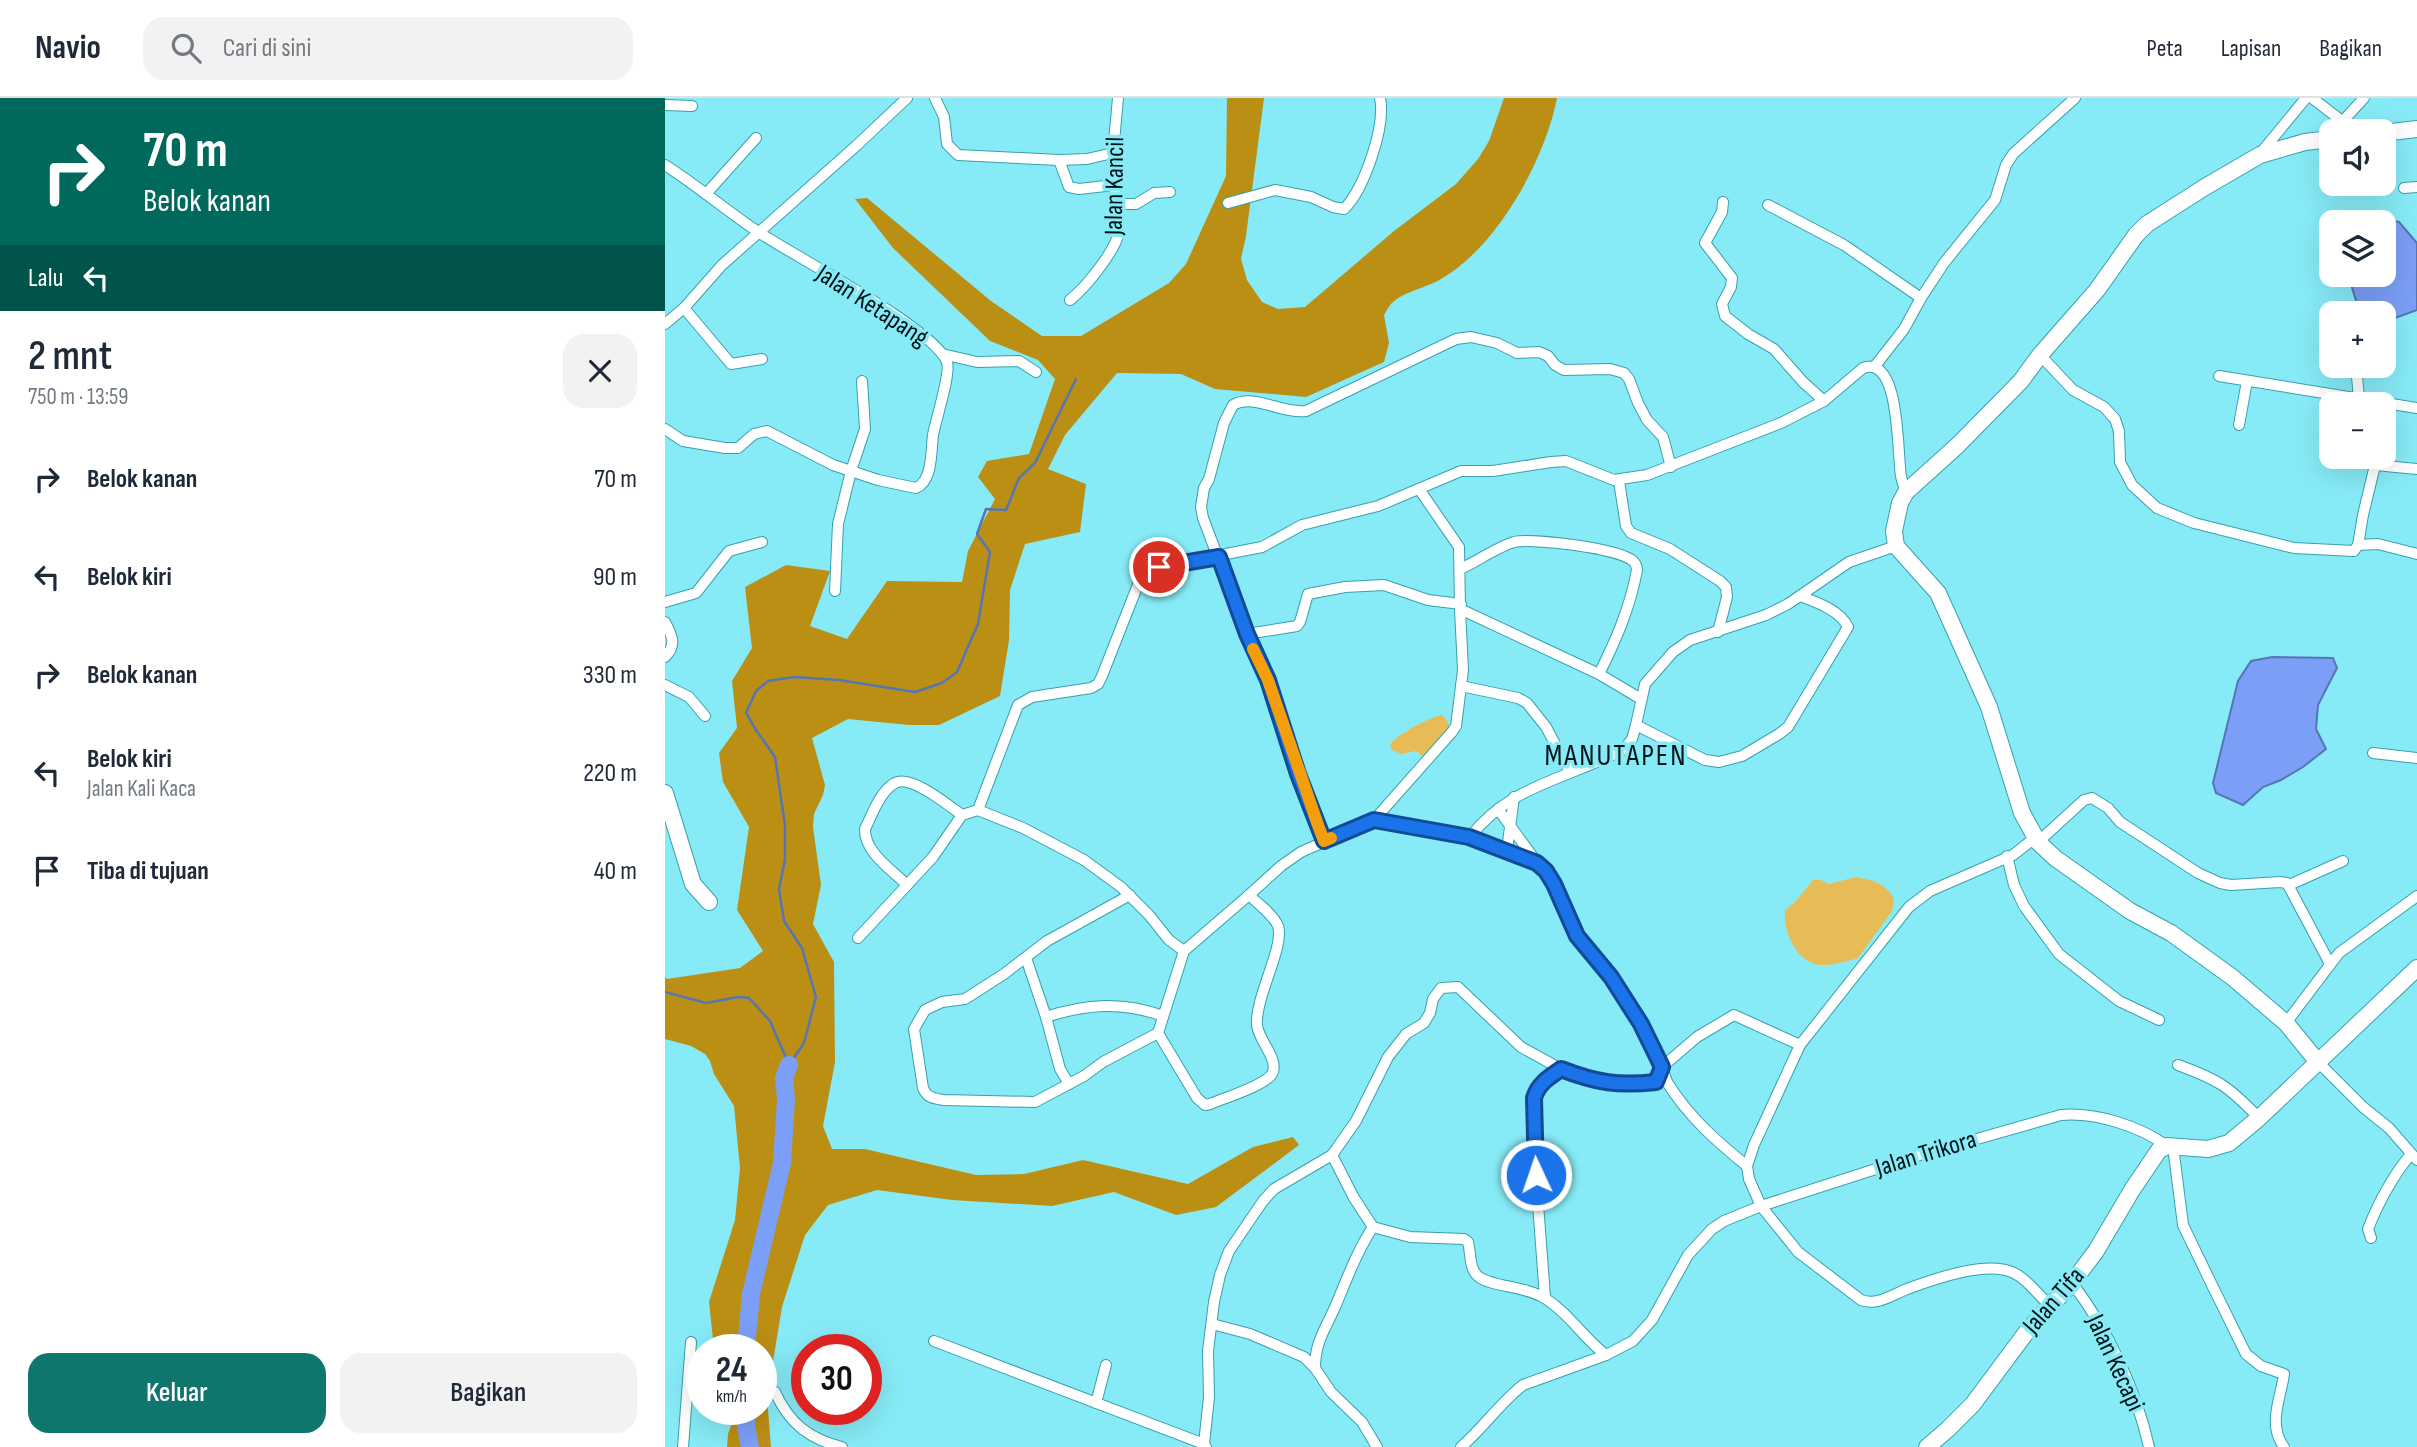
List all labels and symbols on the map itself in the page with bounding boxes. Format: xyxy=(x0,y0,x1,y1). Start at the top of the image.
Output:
street label: Jalan Kancil xyxy=(1099,137,1131,236)
street label: Jalan Ketapang xyxy=(809,258,934,354)
pin xyxy=(1129,537,1189,597)
district label: MANUTAPEN xyxy=(1545,738,1687,774)
street label: Jalan Trikora xyxy=(1871,1124,1980,1184)
position arrow xyxy=(1499,1138,1573,1212)
street label: Jalan Tifa xyxy=(2016,1261,2091,1341)
street label: Jalan Kecapi xyxy=(2079,1309,2151,1416)
speed limit sign: 30 xyxy=(791,1334,882,1425)

